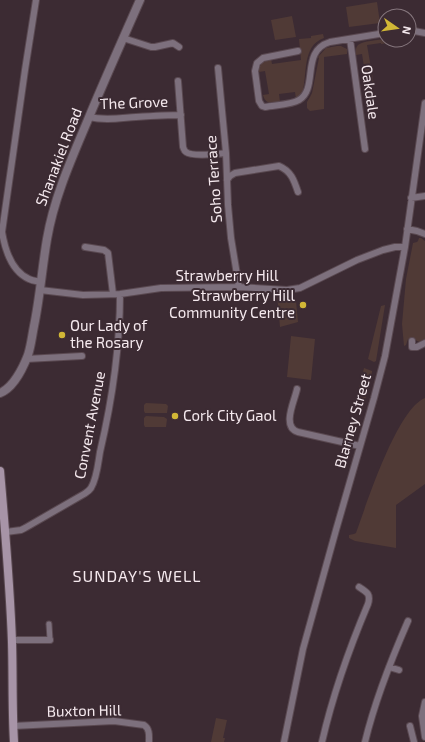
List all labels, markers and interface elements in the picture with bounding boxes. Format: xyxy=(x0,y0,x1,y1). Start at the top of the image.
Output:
north arrow xyxy=(377,8,417,48)
text: N xyxy=(400,25,414,36)
street label: Oakdale xyxy=(358,63,384,120)
street label: The Grove xyxy=(99,92,168,112)
street label: Shanakiel Road xyxy=(31,105,85,208)
street label: Soho Terrace xyxy=(201,135,225,223)
street label: Strawberry Hill xyxy=(176,266,279,284)
place label: Strawberry Hill Community Centre xyxy=(169,286,296,321)
marker: Strawberry Hill Community Centre xyxy=(298,300,308,310)
place label: Our Lady of the Rosary xyxy=(70,316,148,351)
marker: Our Lady of the Rosary xyxy=(57,330,67,340)
street label: Convent Avenue xyxy=(70,369,108,480)
street label: Blarney Street xyxy=(330,371,374,470)
place label: Cork City Gaol xyxy=(183,406,277,424)
marker: Cork City Gaol xyxy=(170,411,180,421)
district label: SUNDAY'S WELL xyxy=(73,566,201,585)
street label: Buxton Hill xyxy=(46,700,122,720)

